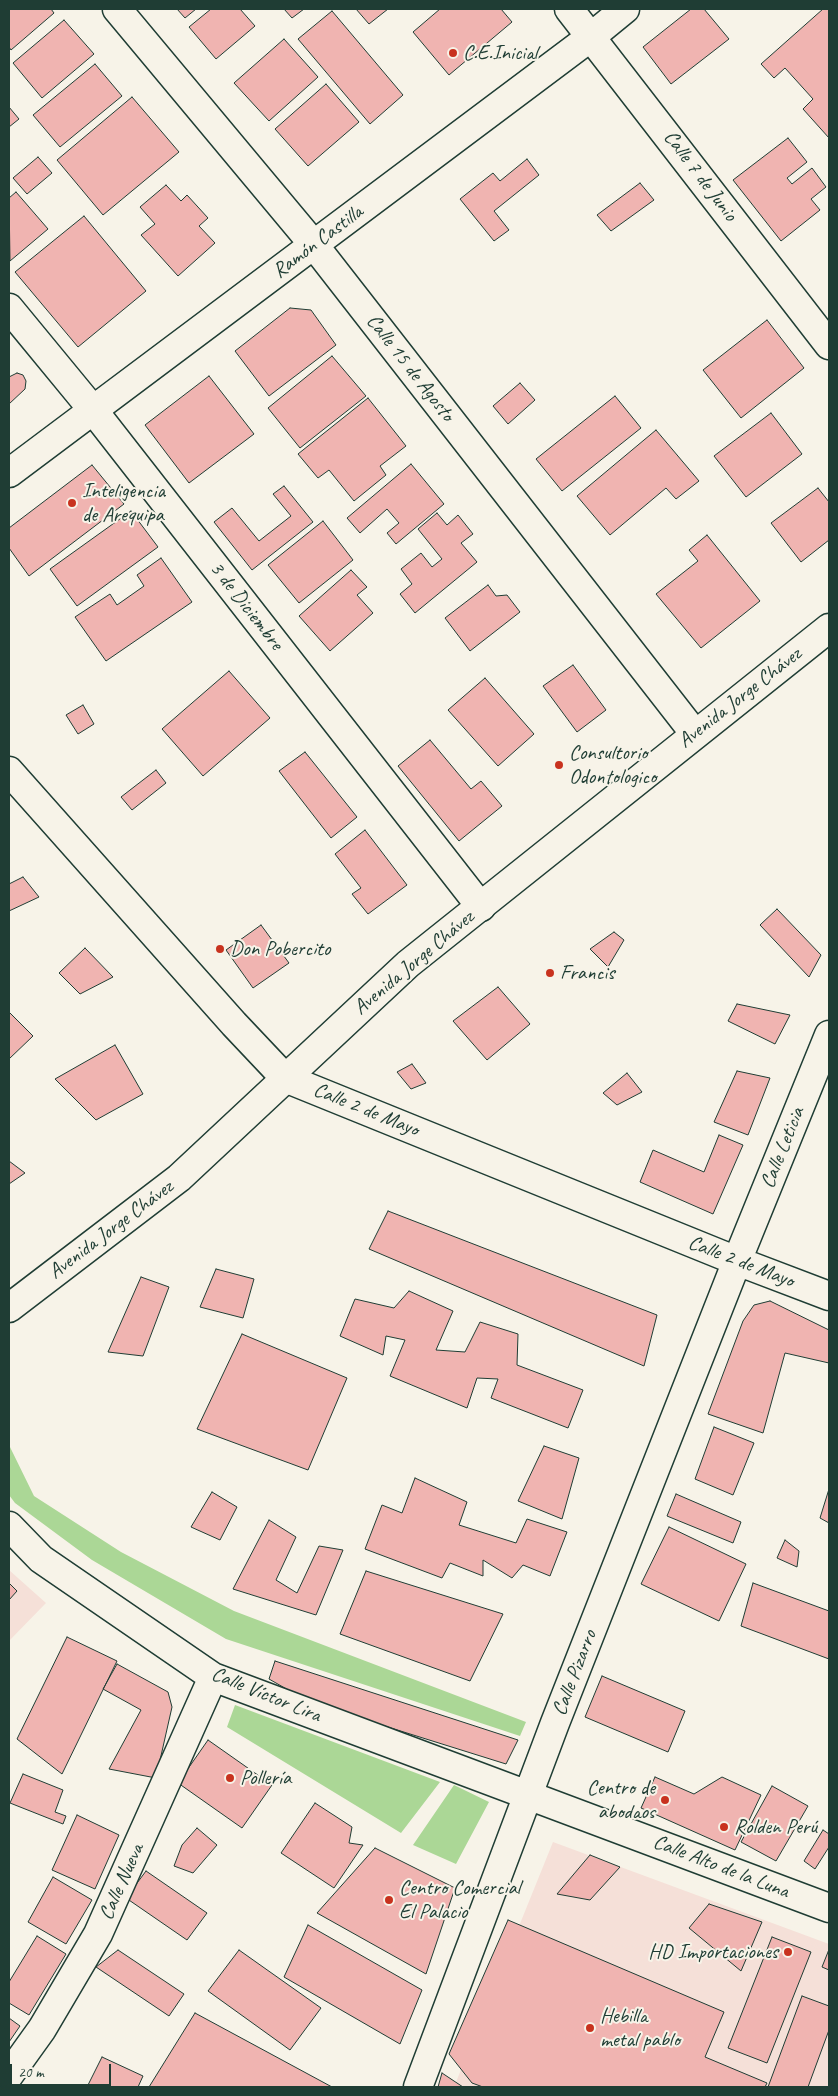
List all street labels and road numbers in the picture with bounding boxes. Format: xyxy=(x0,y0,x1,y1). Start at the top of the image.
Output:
street label: Calle 7 de Junio xyxy=(658,126,742,226)
street label: Ramón Castilla xyxy=(268,200,368,284)
street label: Calle 15 de Agosto xyxy=(360,309,460,427)
street label: 3 de Diciembre xyxy=(204,557,288,655)
street label: Avenida Jorge Chávez xyxy=(673,642,807,754)
street label: Avenida Jorge Chávez xyxy=(349,905,479,1021)
street label: Calle 2 de Mayo xyxy=(310,1077,422,1143)
street label: Calle Leticia xyxy=(755,1104,811,1192)
street label: Avenida Jorge Chávez xyxy=(44,1175,178,1285)
street label: Calle 2 de Mayo xyxy=(685,1230,797,1294)
street label: Calle Pizarro xyxy=(547,1627,603,1719)
street label: Calle Víctor Lira xyxy=(208,1662,324,1728)
street label: Calle Alto de la Luna xyxy=(650,1830,792,1904)
street label: Calle Nueva xyxy=(94,1840,150,1924)

